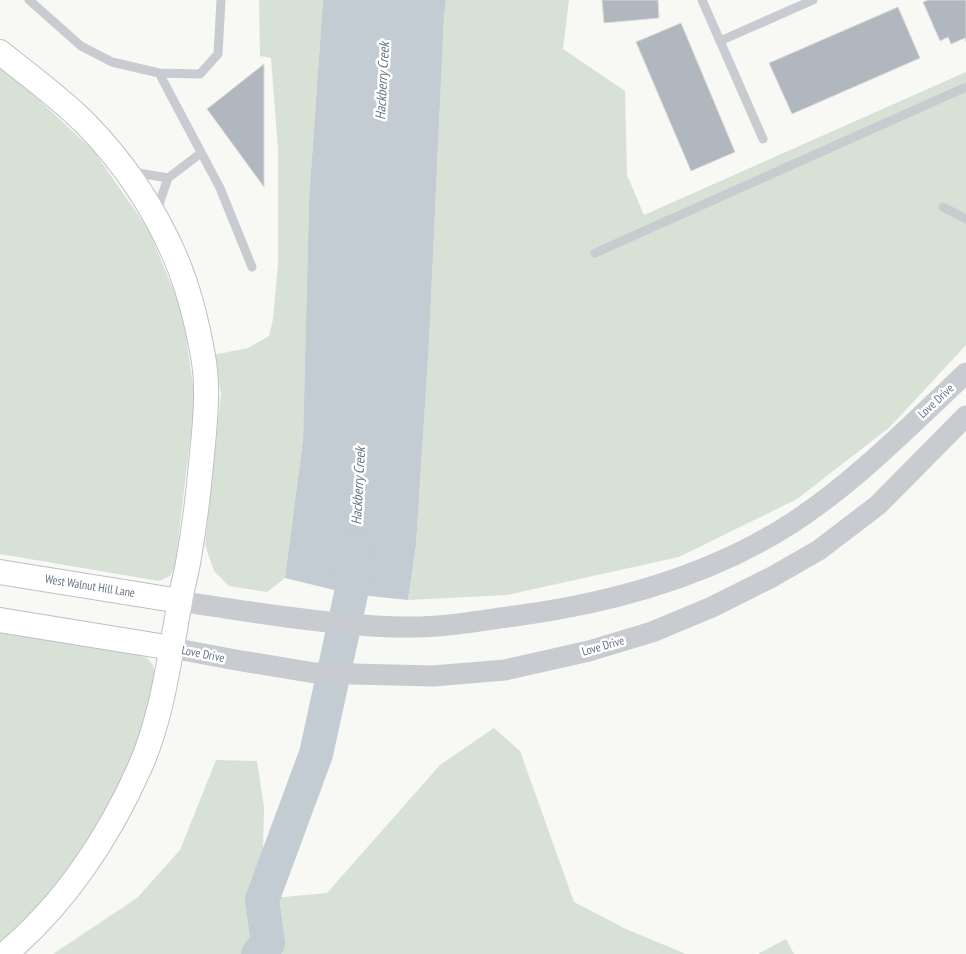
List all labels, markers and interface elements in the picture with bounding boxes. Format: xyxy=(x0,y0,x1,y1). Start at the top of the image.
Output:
water label: Hackberry Creek xyxy=(371,40,393,120)
street label: Love Drive xyxy=(915,380,957,421)
water label: Hackberry Creek xyxy=(347,445,369,525)
street label: West Walnut Hill Lane xyxy=(44,571,136,600)
street label: Love Drive xyxy=(580,632,626,659)
street label: Love Drive xyxy=(180,642,226,665)

